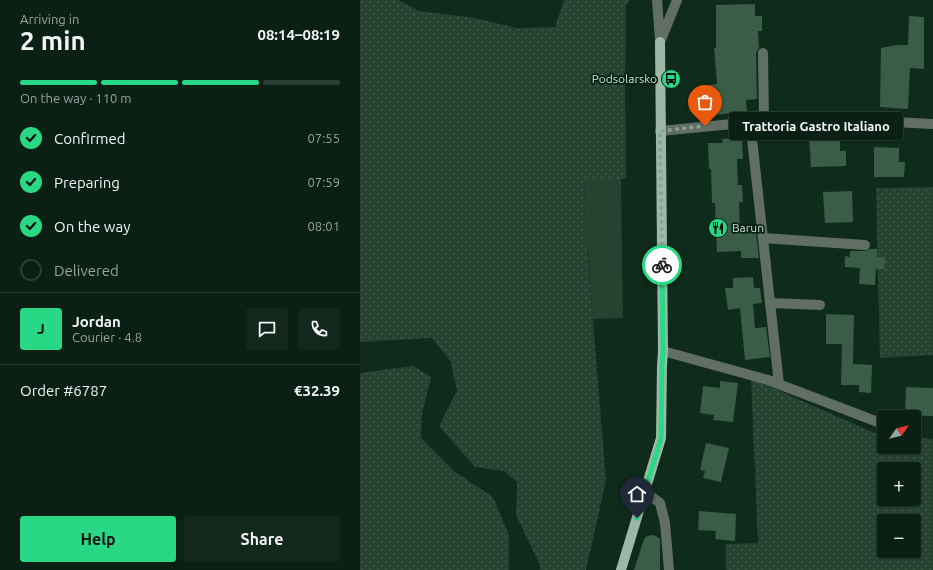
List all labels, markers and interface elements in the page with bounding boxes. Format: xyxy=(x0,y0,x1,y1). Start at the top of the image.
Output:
text: Arriving in xyxy=(20,12,79,26)
text: 2 min xyxy=(20,26,86,55)
text: 08:14–08:19 xyxy=(257,26,340,43)
bus stop icon: Podsolarsko xyxy=(660,68,682,90)
place label: Podsolarsko xyxy=(592,72,657,85)
pin xyxy=(688,85,722,126)
text: On the way · 110 m xyxy=(20,91,132,105)
icon: bag xyxy=(694,91,716,113)
callout: Trattoria Gastro Italiano xyxy=(729,112,903,140)
text: Trattoria Gastro Italiano xyxy=(742,119,890,133)
icon: check xyxy=(20,127,42,149)
text: Confirmed xyxy=(54,130,126,147)
text: 07:55 xyxy=(307,131,340,145)
icon: check xyxy=(20,171,42,193)
text: Preparing xyxy=(54,174,120,191)
text: 07:59 xyxy=(307,175,340,189)
icon: check xyxy=(20,215,42,237)
restaurant icon: Barun xyxy=(707,217,729,239)
text: On the way xyxy=(54,218,130,235)
text: 08:01 xyxy=(307,219,340,233)
place label: Barun xyxy=(732,221,764,234)
courier xyxy=(642,245,682,285)
icon: bike xyxy=(651,254,673,276)
text: Delivered xyxy=(54,262,119,279)
button: chat xyxy=(246,308,288,350)
button: phone xyxy=(298,308,340,350)
text: Jordan xyxy=(72,313,121,330)
text: J xyxy=(37,320,45,337)
text: Courier · 4.8 xyxy=(72,330,142,344)
text: Order #6787 xyxy=(20,382,107,399)
text: €32.39 xyxy=(294,382,340,399)
north arrow xyxy=(877,410,921,454)
map controls xyxy=(877,410,921,558)
button: + xyxy=(877,462,921,506)
pin xyxy=(620,477,654,518)
icon: home xyxy=(626,483,648,505)
button: − xyxy=(877,514,921,558)
button: Help xyxy=(20,516,176,562)
button: Share xyxy=(184,516,340,562)

